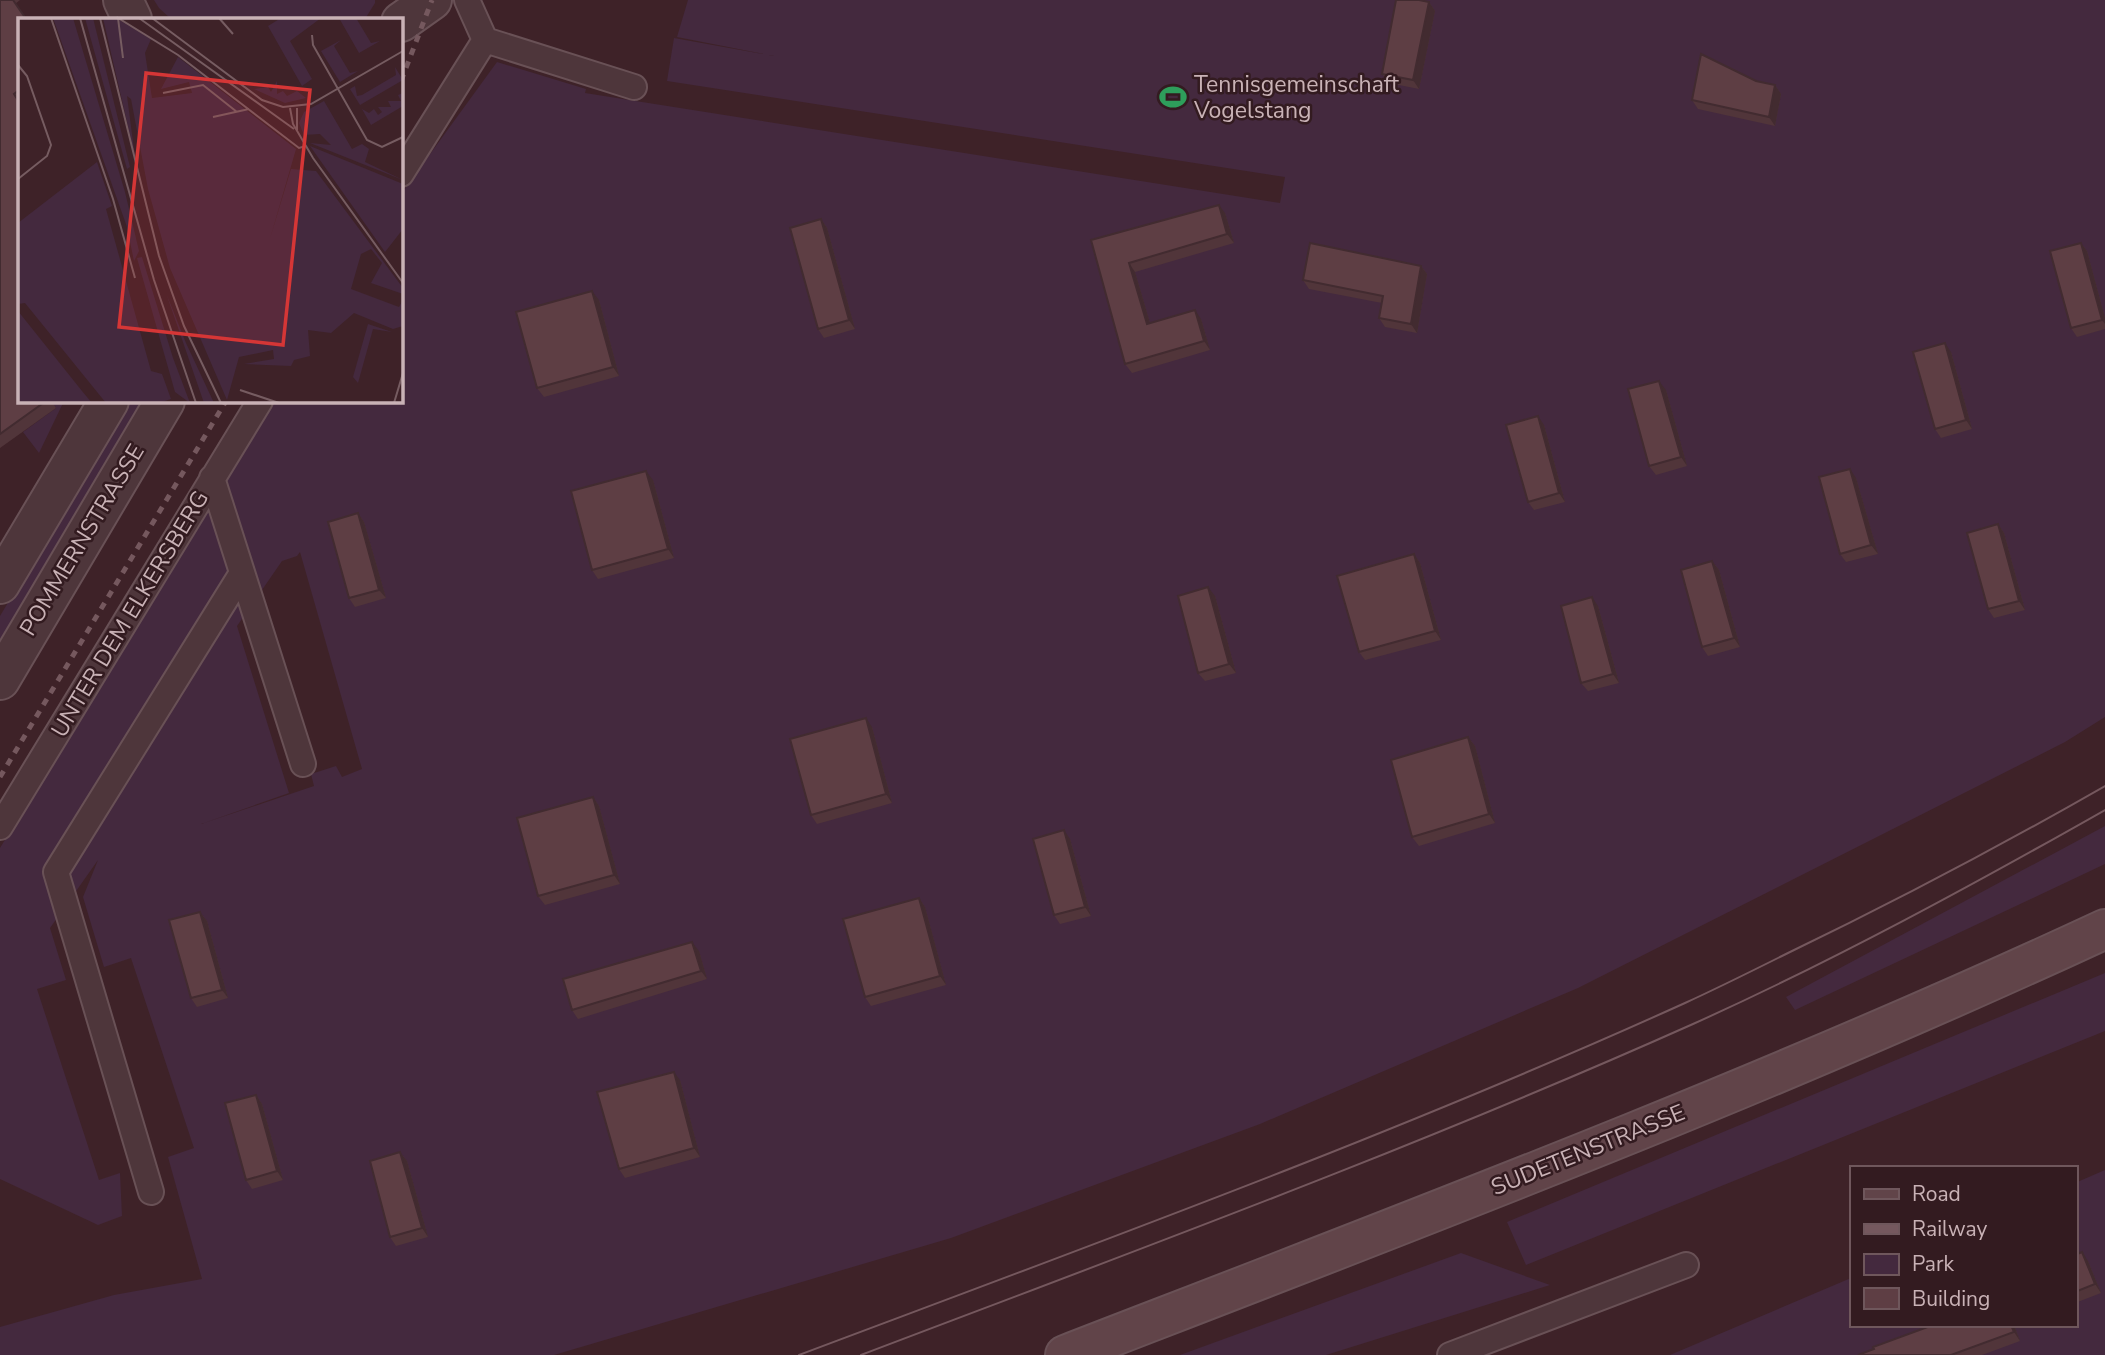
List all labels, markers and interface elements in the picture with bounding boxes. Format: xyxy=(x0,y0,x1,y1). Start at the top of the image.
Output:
inset map xyxy=(18,18,402,402)
place label: Tennisgemeinschaft Vogelstang xyxy=(1193,69,1400,126)
sports icon: Tennisgemeinschaft Vogelstang xyxy=(1158,82,1188,112)
street label: POMMERNSTRASSE xyxy=(13,438,151,642)
street label: UNTER DEM ELKERSBERG xyxy=(44,485,216,743)
street label: SUDETENSTRASSE xyxy=(1486,1097,1690,1203)
legend xyxy=(1850,1166,2077,1327)
text: Road xyxy=(1912,1180,1961,1208)
text: Railway xyxy=(1912,1215,1987,1243)
text: Park xyxy=(1912,1250,1954,1278)
text: Building xyxy=(1912,1285,1990,1313)

